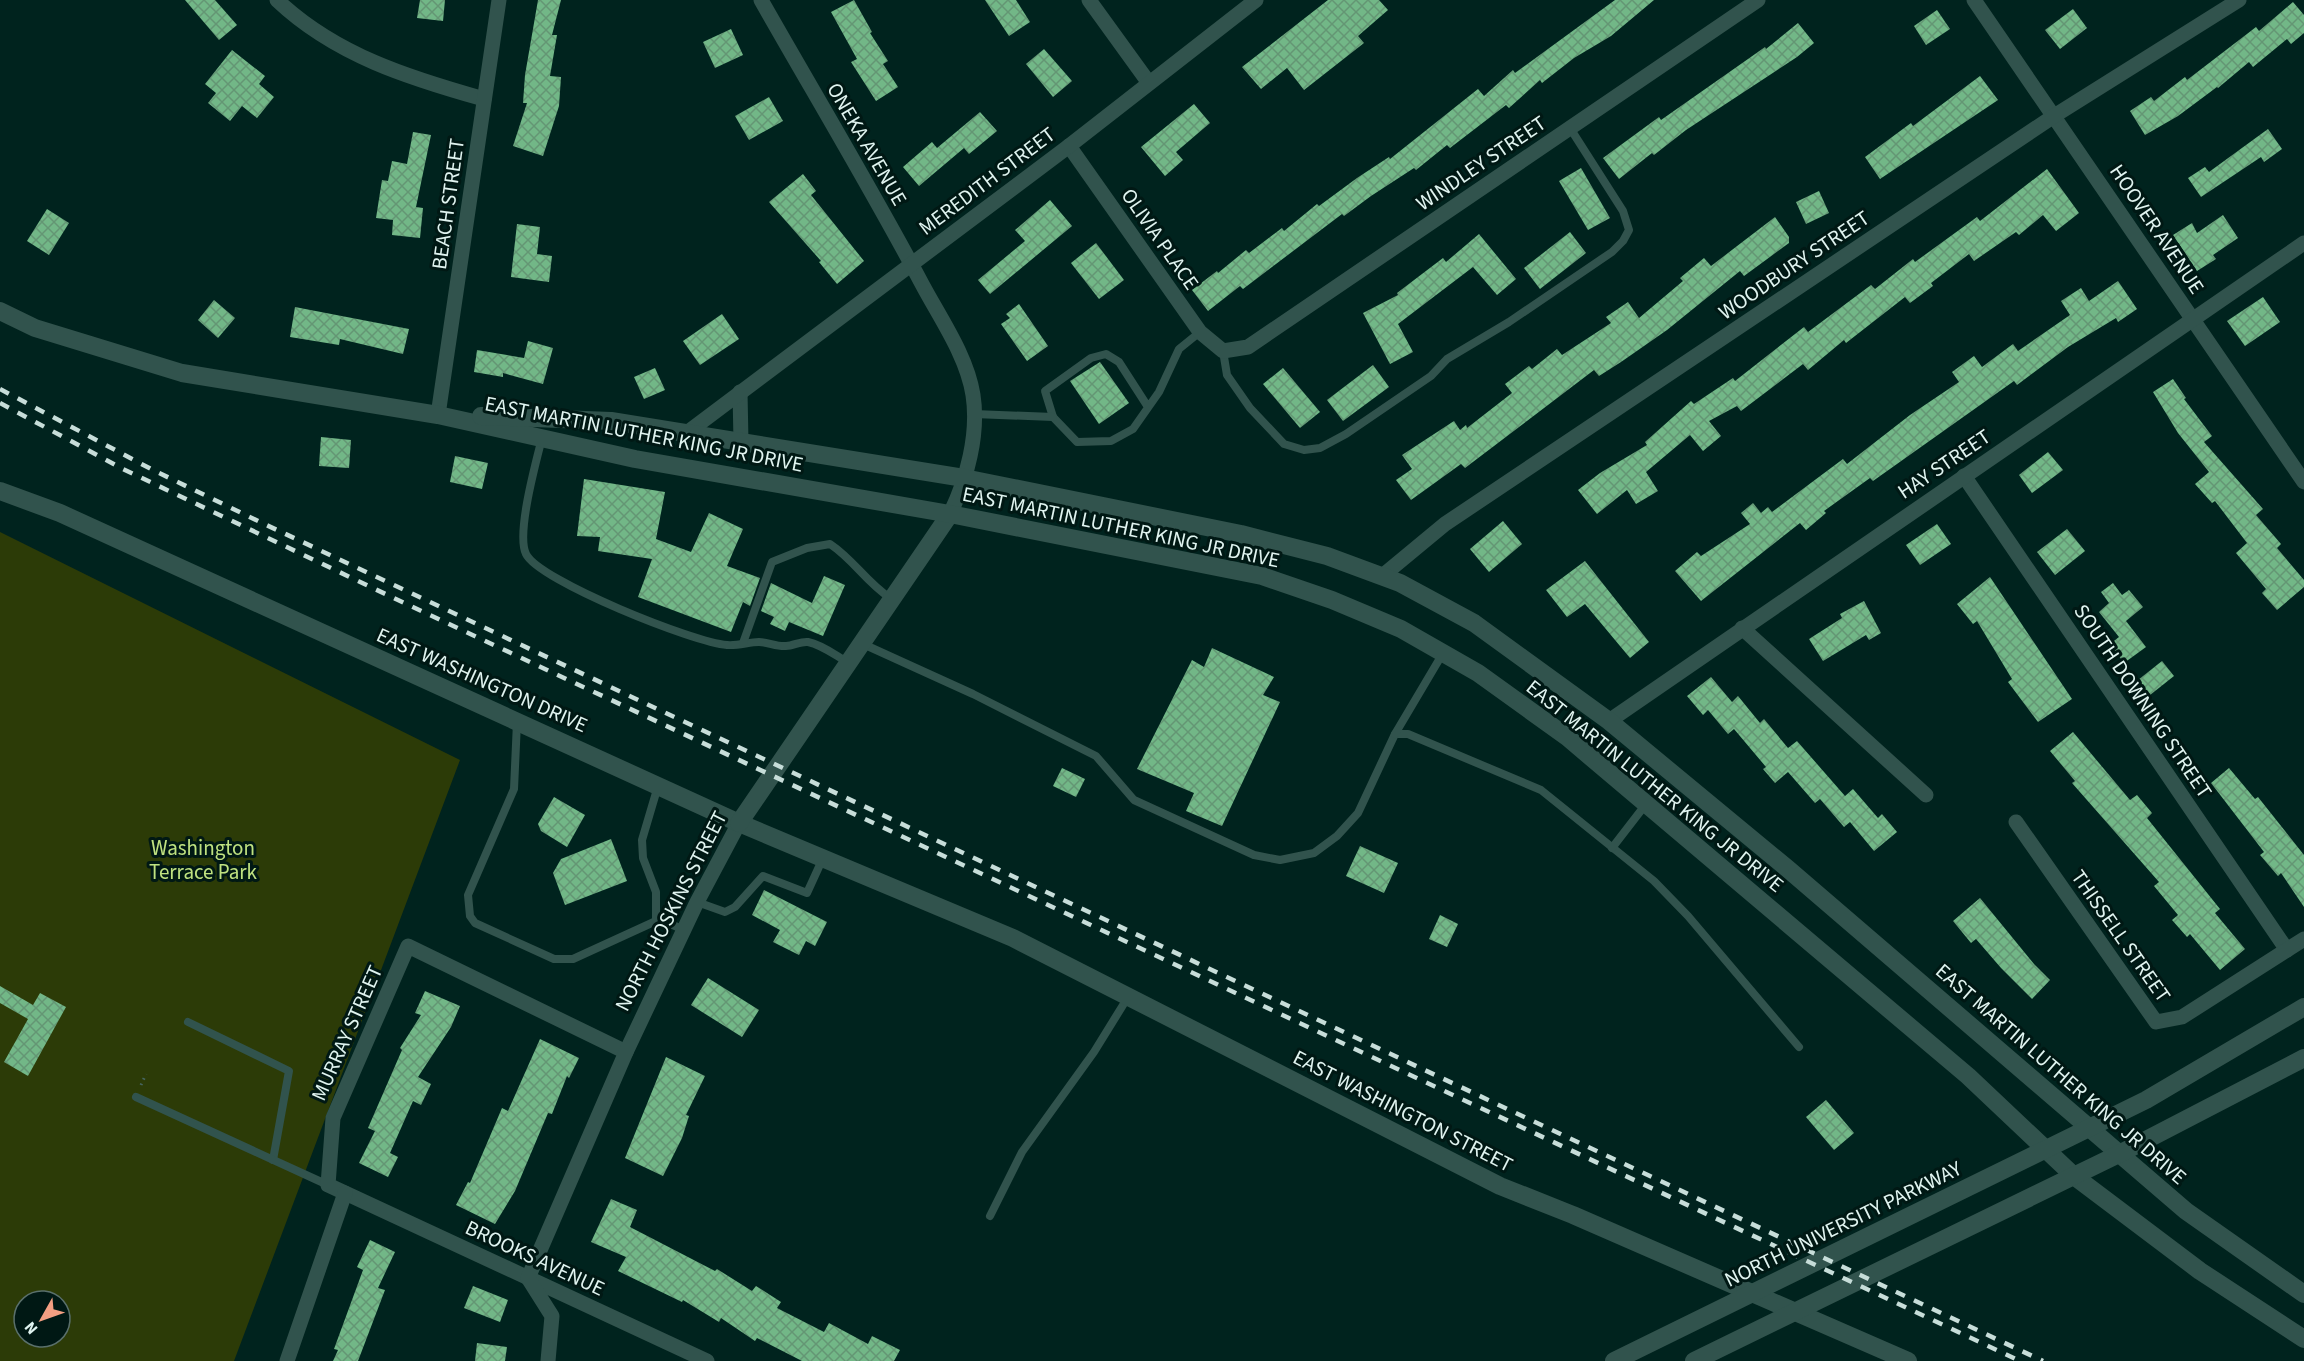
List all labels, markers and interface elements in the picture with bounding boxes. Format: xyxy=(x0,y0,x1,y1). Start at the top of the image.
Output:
street label: ONEKA AVENUE xyxy=(820,77,914,211)
street label: WINDLEY STREET xyxy=(1410,108,1552,218)
street label: MEREDITH STREET xyxy=(912,120,1062,242)
street label: BEACH STREET xyxy=(424,137,472,271)
street label: HOOVER AVENUE xyxy=(2102,158,2212,300)
street label: OLIVIA PLACE xyxy=(1114,182,1206,296)
street label: WOODBURY STREET xyxy=(1712,203,1876,327)
street label: EAST MARTIN LUTHER KING JR DRIVE xyxy=(482,388,806,480)
street label: HAY STREET xyxy=(1892,422,1996,506)
street label: EAST MARTIN LUTHER KING JR DRIVE xyxy=(959,479,1283,575)
street label: SOUTH DOWNING STREET xyxy=(2067,598,2219,804)
street label: EAST WASHINGTON DRIVE xyxy=(372,620,592,740)
street label: EAST MARTIN LUTHER KING JR DRIVE xyxy=(1520,672,1790,900)
street label: NORTH HOSKINS STREET xyxy=(607,806,735,1016)
park label: Washington Terrace Park xyxy=(149,833,258,887)
street label: THISSELL STREET xyxy=(2064,864,2178,1008)
street label: EAST MARTIN LUTHER KING JR DRIVE xyxy=(1929,956,2193,1192)
street label: MURRAY STREET xyxy=(304,961,390,1105)
street label: EAST WASHINGTON STREET xyxy=(1288,1042,1518,1180)
street label: NORTH UNIVERSITY PARKWAY xyxy=(1719,1153,1967,1295)
street label: BROOKS AVENUE xyxy=(460,1213,610,1303)
north arrow xyxy=(12,1289,72,1349)
text: N xyxy=(19,1317,43,1339)

